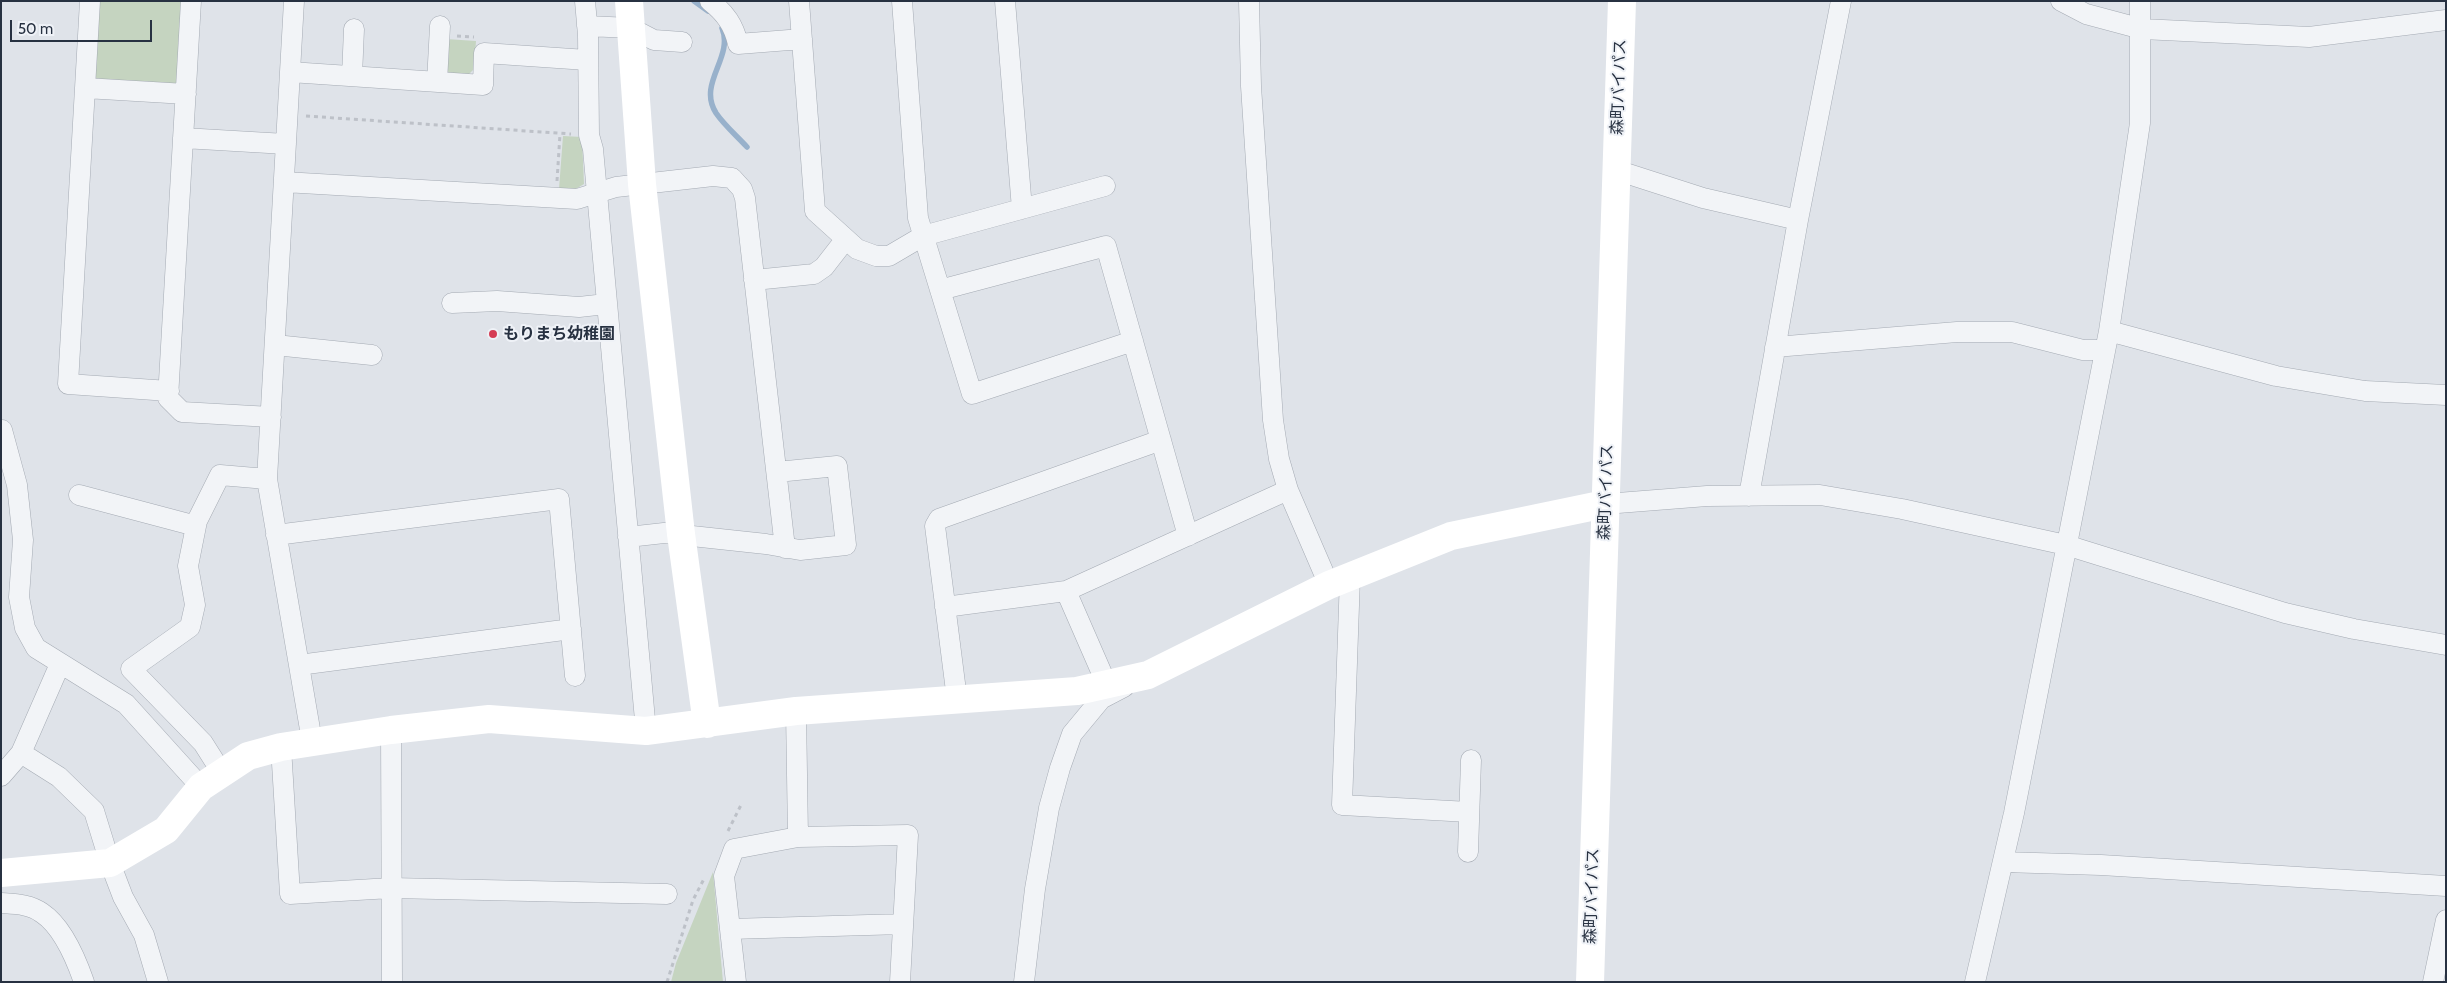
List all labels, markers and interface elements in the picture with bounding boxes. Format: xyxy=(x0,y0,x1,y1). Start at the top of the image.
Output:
scale bar xyxy=(12,10,155,42)
text: 50 m xyxy=(18,20,53,38)
street label: 森町バイパス xyxy=(1608,39,1630,135)
place label: もりまち幼稚園 xyxy=(503,324,615,344)
marker: もりまち幼稚園 xyxy=(487,328,499,340)
street label: 森町バイパス xyxy=(1595,444,1617,540)
street label: 森町バイパス xyxy=(1581,848,1603,944)

